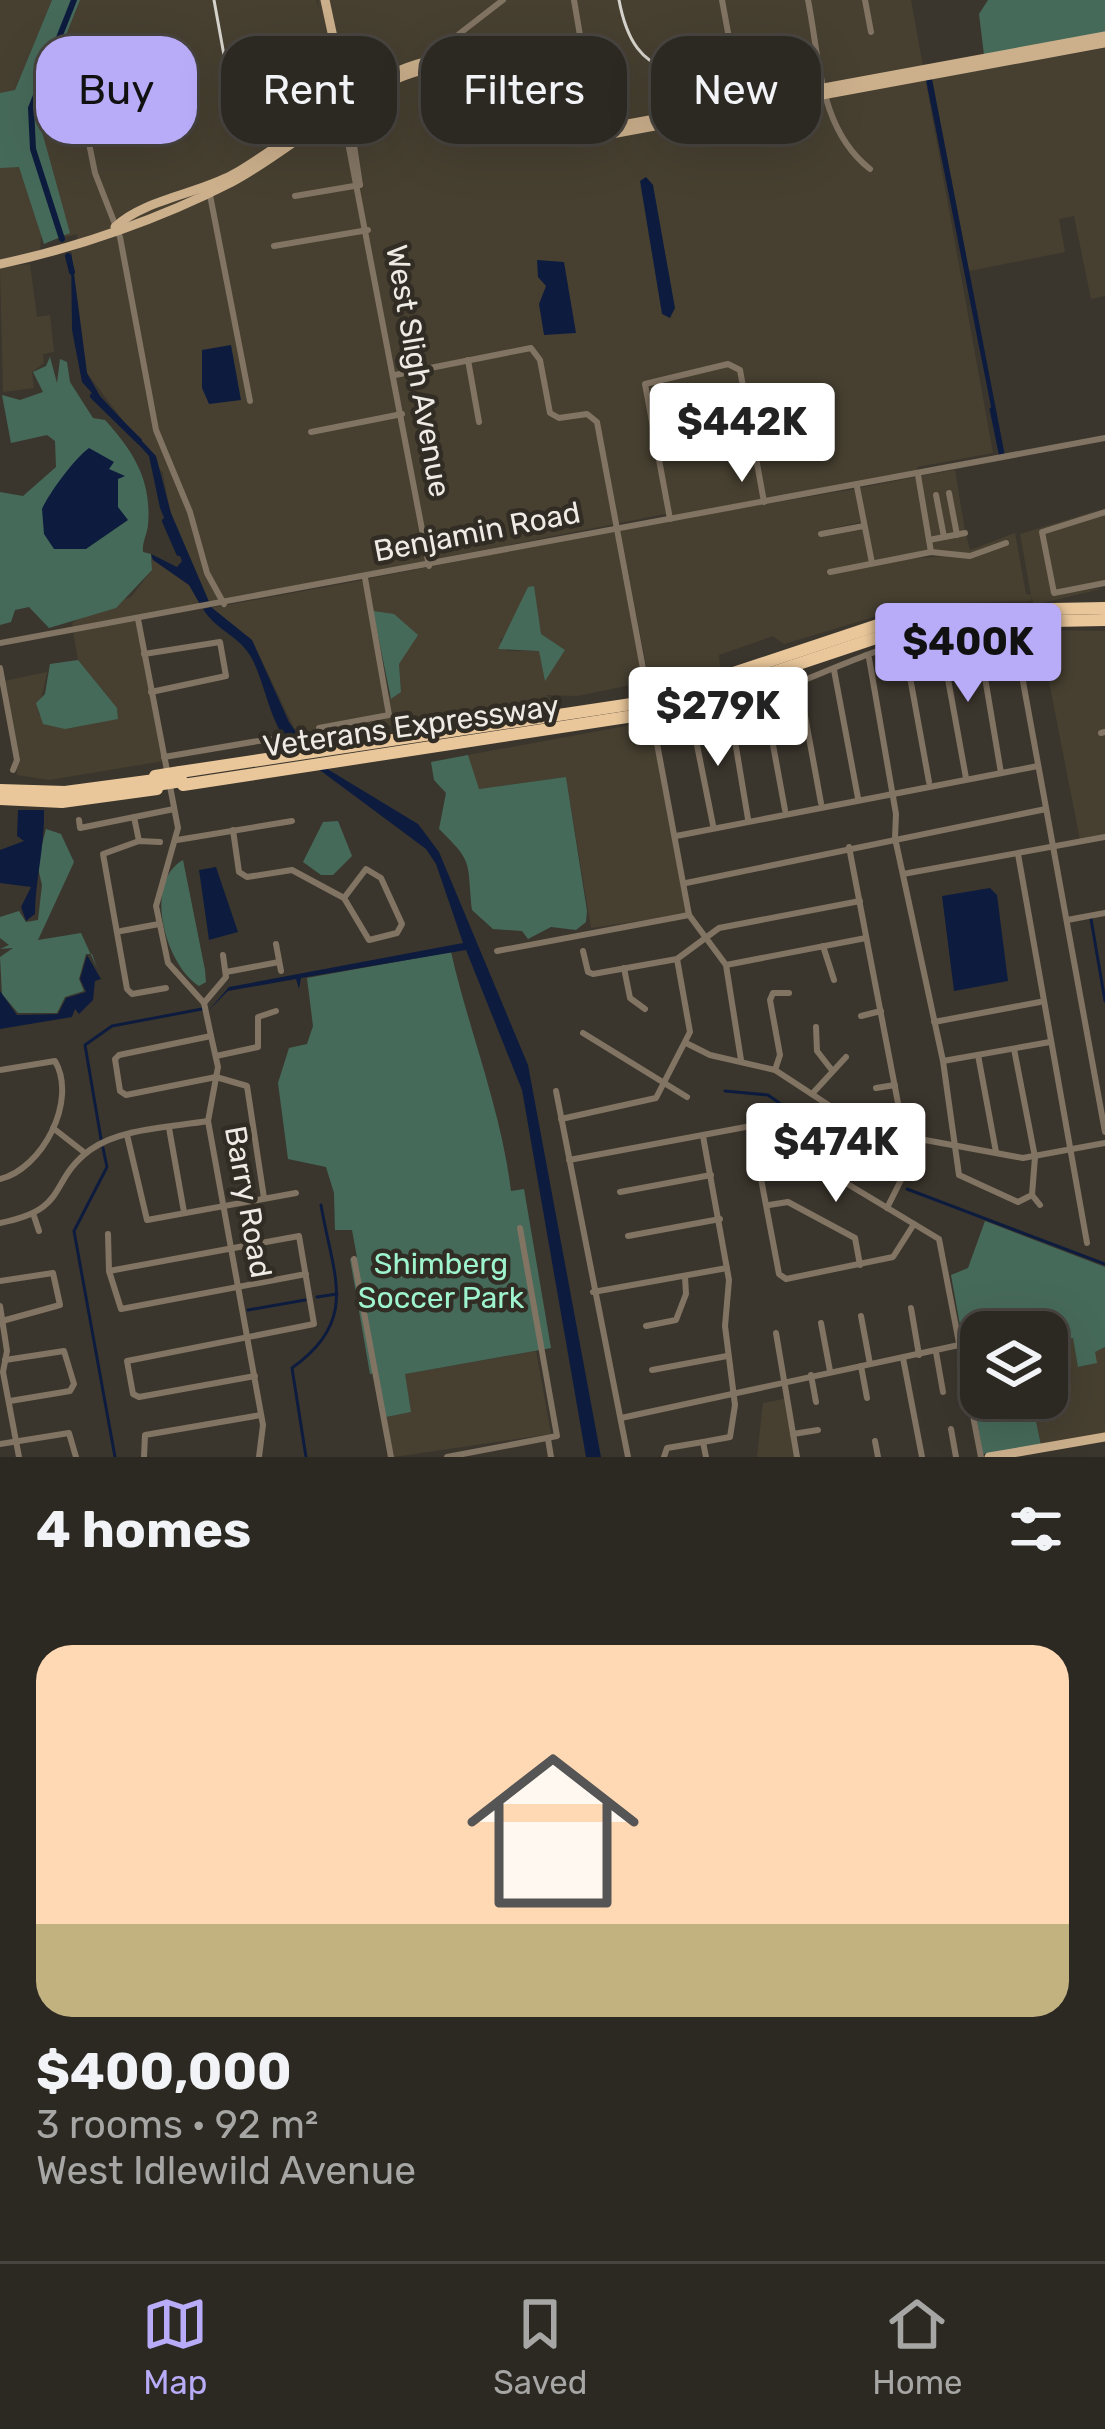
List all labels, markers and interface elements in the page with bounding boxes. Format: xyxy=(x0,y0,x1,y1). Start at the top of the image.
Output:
chip: Buy xyxy=(36,36,197,144)
chip: Rent xyxy=(221,36,397,144)
chip: Filters xyxy=(421,36,627,144)
chip: New xyxy=(651,36,821,144)
street label: West Sligh Avenue xyxy=(378,242,458,500)
pin: $442K xyxy=(658,383,826,485)
text: $442K xyxy=(677,399,807,445)
street label: Benjamin Road xyxy=(371,494,583,570)
pin: $400K xyxy=(884,603,1052,705)
text: $400K xyxy=(902,619,1034,665)
pin: $279K xyxy=(634,667,802,769)
text: $279K xyxy=(656,683,780,729)
street label: Veterans Expressway xyxy=(261,687,561,765)
pin: $474K xyxy=(752,1103,920,1205)
text: $474K xyxy=(773,1119,899,1165)
street label: Barry Road xyxy=(217,1123,279,1281)
park label: Shimberg Soccer Park xyxy=(358,1246,525,1316)
map controls xyxy=(960,1311,1068,1419)
button: layers xyxy=(960,1311,1068,1419)
icon: filters xyxy=(1003,1496,1069,1562)
text: 4 homes xyxy=(36,1499,251,1560)
icon: home xyxy=(445,1723,661,1939)
text: $400,000 xyxy=(36,2041,292,2102)
text: 3 rooms · 92 m² xyxy=(36,2102,318,2148)
text: West Idlewild Avenue xyxy=(36,2148,416,2194)
tab: Map xyxy=(142,2291,208,2402)
tab: Saved xyxy=(493,2291,587,2402)
tab: Home xyxy=(872,2291,963,2402)

